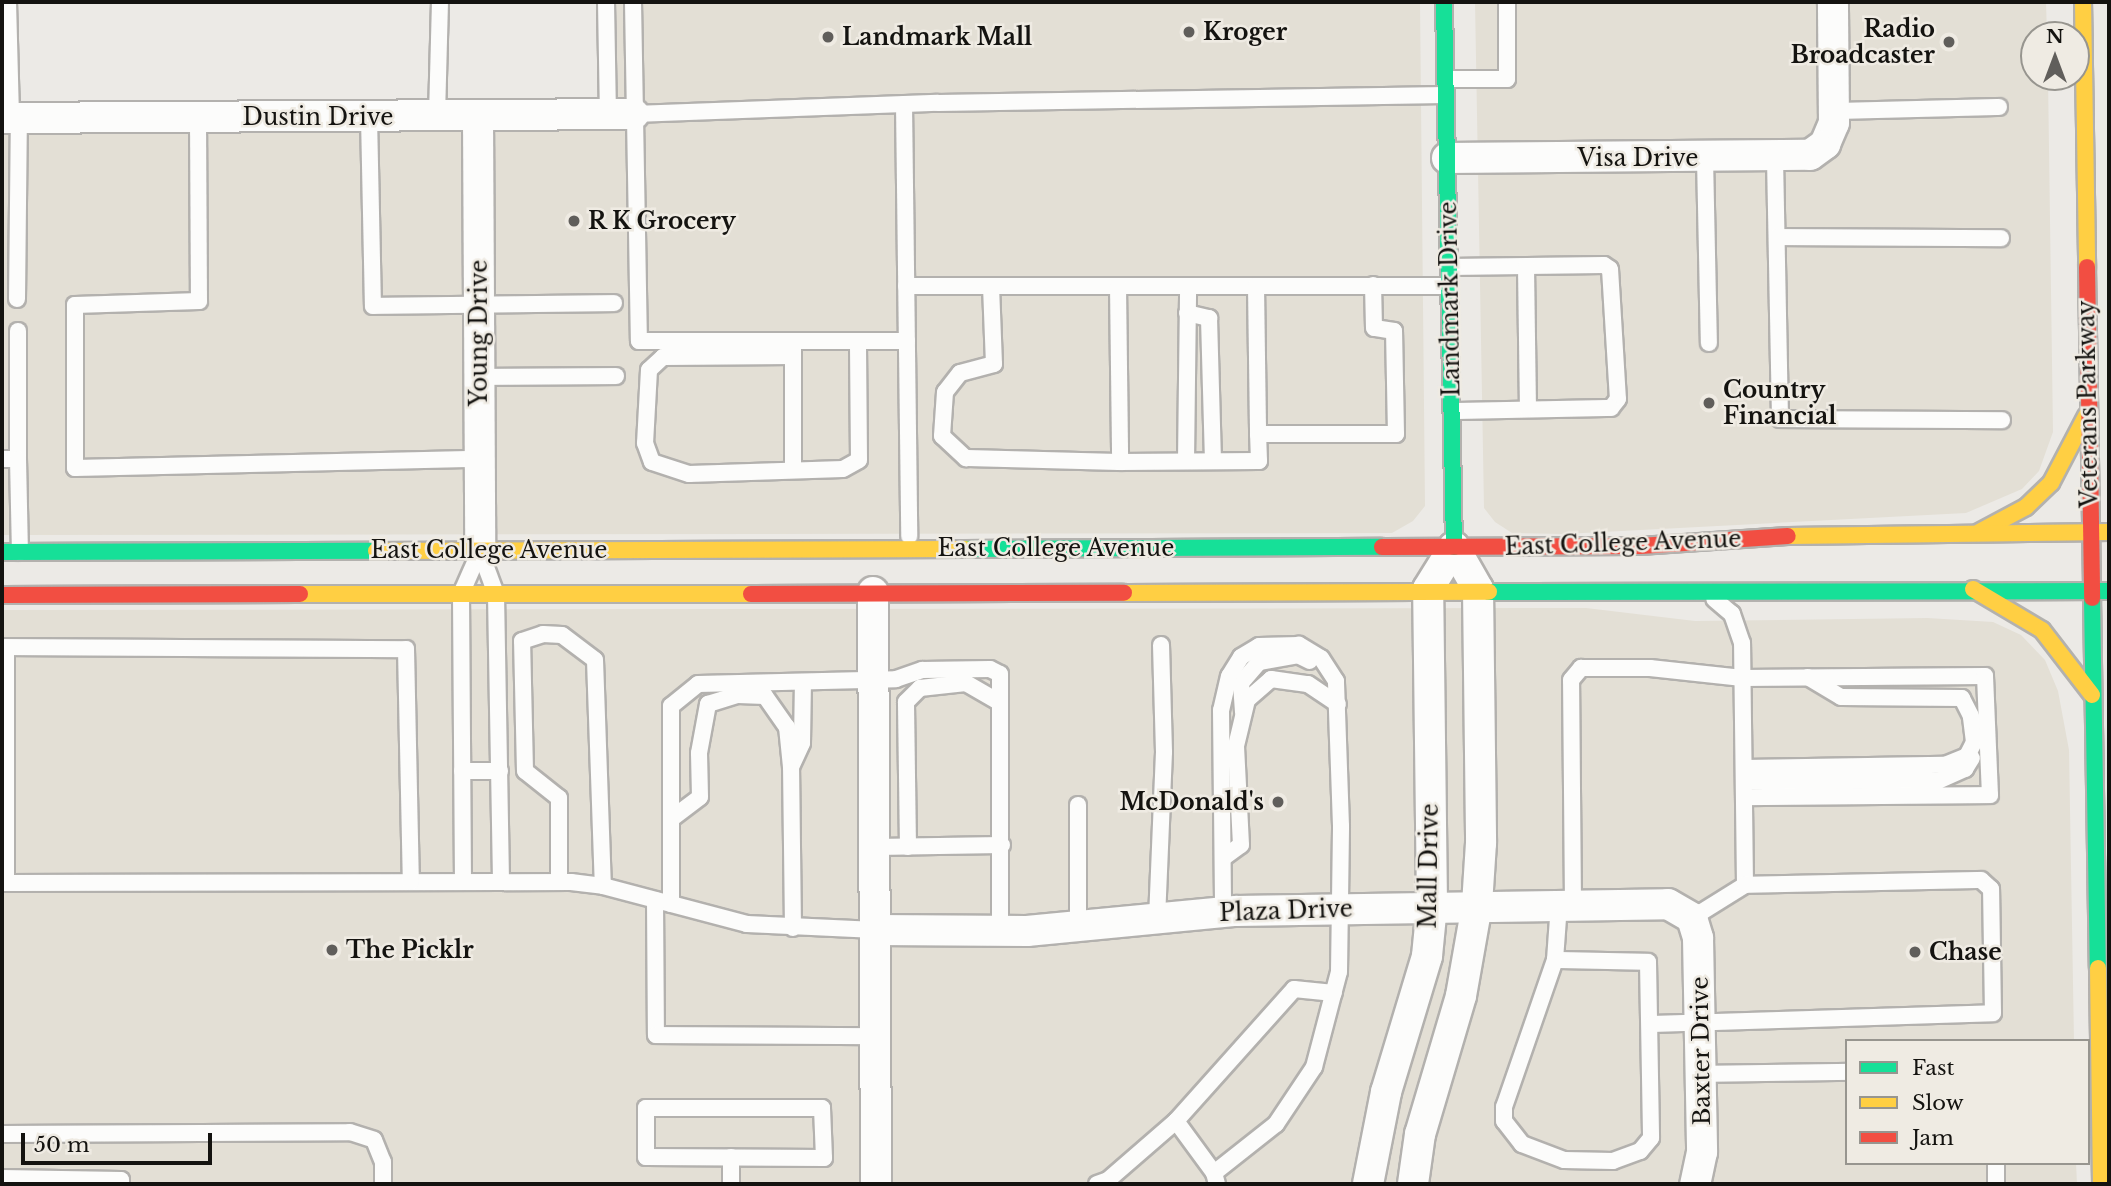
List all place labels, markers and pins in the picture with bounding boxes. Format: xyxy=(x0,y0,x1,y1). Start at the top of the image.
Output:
place label: Radio Broadcaster xyxy=(1790,15,1935,69)
place label: Kroger xyxy=(1203,18,1287,46)
place label: Landmark Mall xyxy=(842,23,1033,51)
marker: Kroger xyxy=(1181,24,1197,40)
marker: Landmark Mall xyxy=(820,29,836,45)
marker: Radio Broadcaster xyxy=(1941,34,1957,50)
place label: R K Grocery xyxy=(588,207,737,235)
marker: R K Grocery xyxy=(566,213,582,229)
place label: Country Financial xyxy=(1723,376,1836,430)
marker: Country Financial xyxy=(1701,395,1717,411)
place label: McDonald's xyxy=(1120,788,1264,816)
marker: McDonald's xyxy=(1270,794,1286,810)
place label: The Picklr xyxy=(346,936,474,964)
place label: Chase xyxy=(1929,938,2002,966)
marker: The Picklr xyxy=(324,942,340,958)
marker: Chase xyxy=(1907,944,1923,960)

